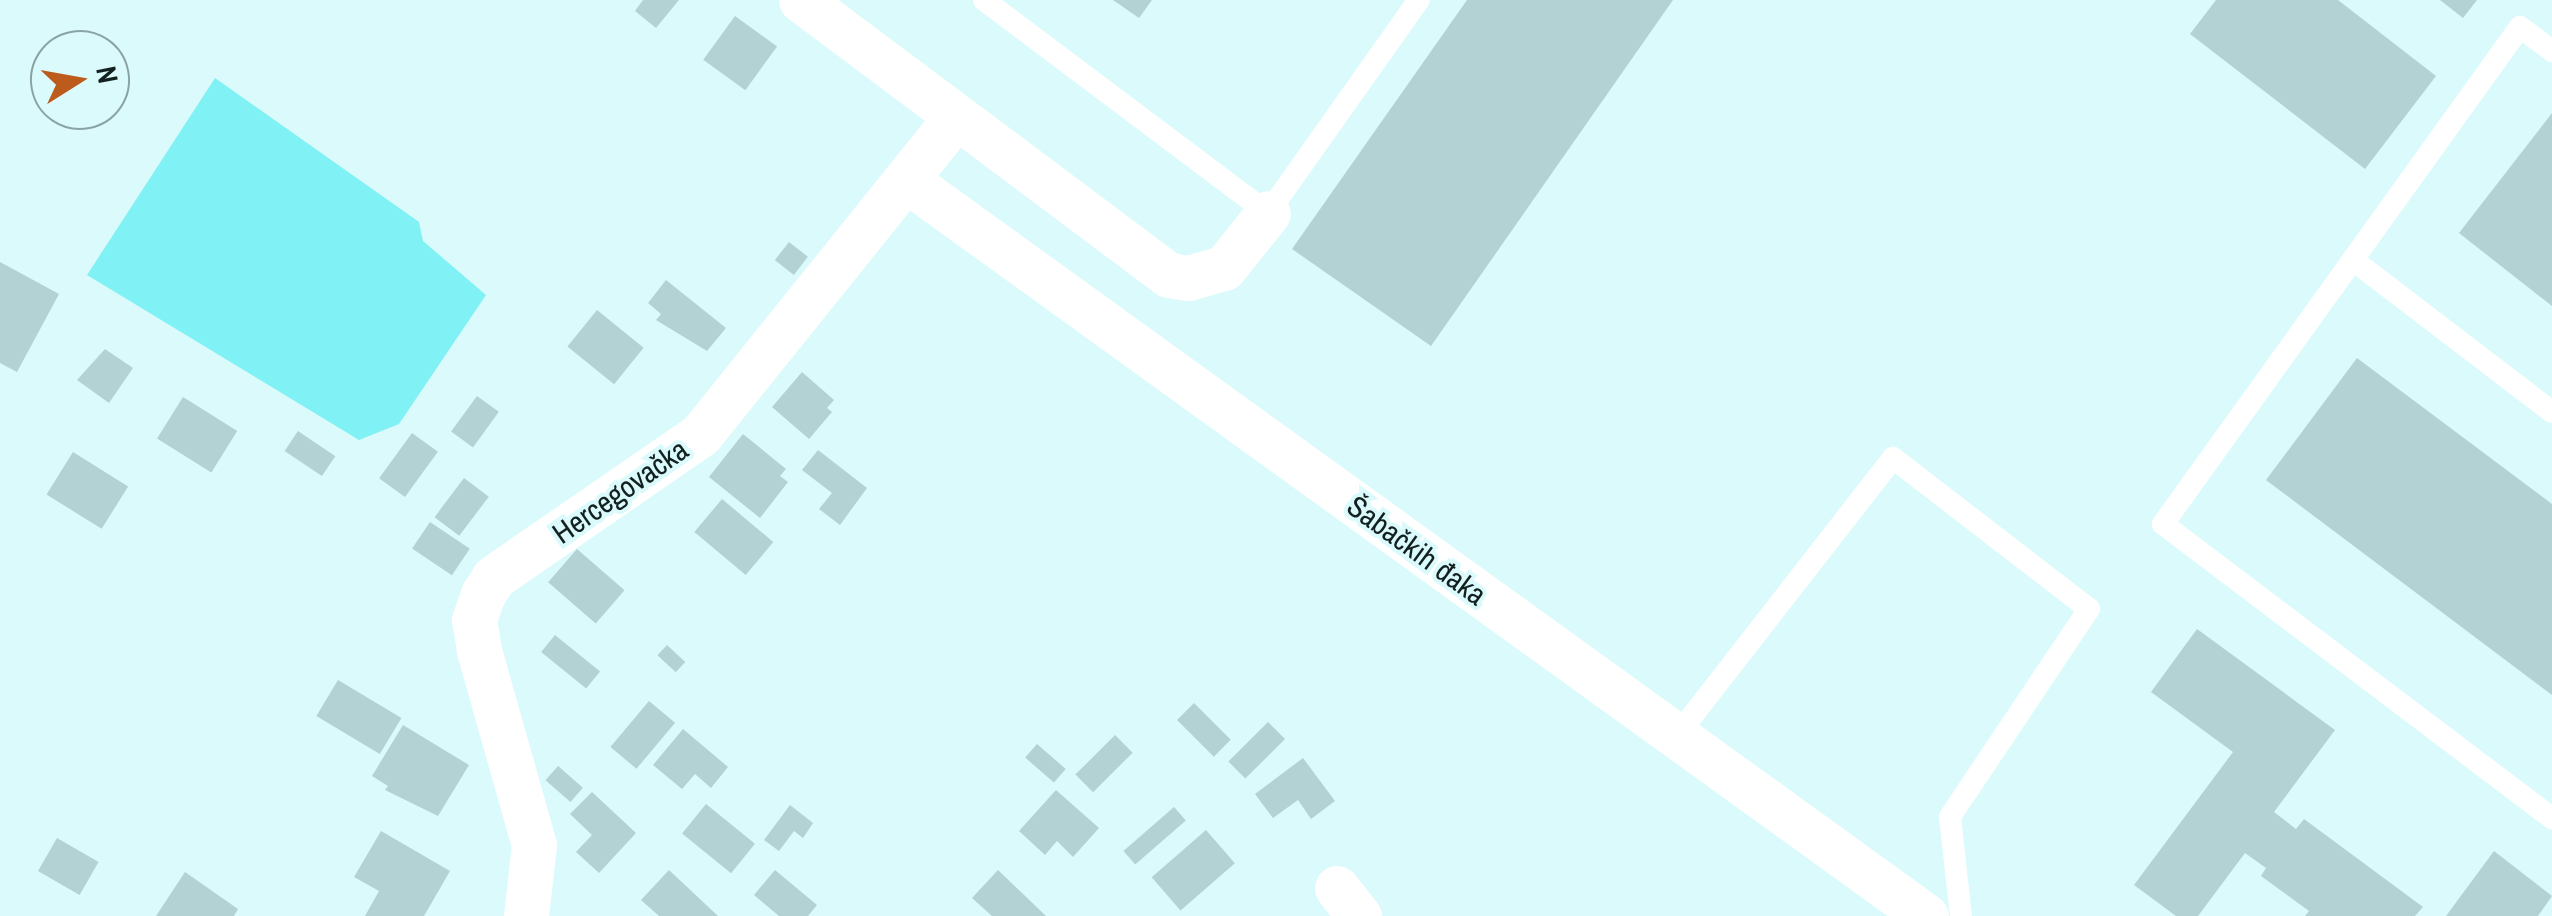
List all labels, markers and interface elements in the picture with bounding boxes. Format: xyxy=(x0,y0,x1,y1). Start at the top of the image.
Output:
north arrow xyxy=(30,30,130,130)
text: N xyxy=(87,63,128,86)
street label: Hercegovačka xyxy=(545,431,695,551)
street label: Šabačkih đaka xyxy=(1341,488,1493,612)

